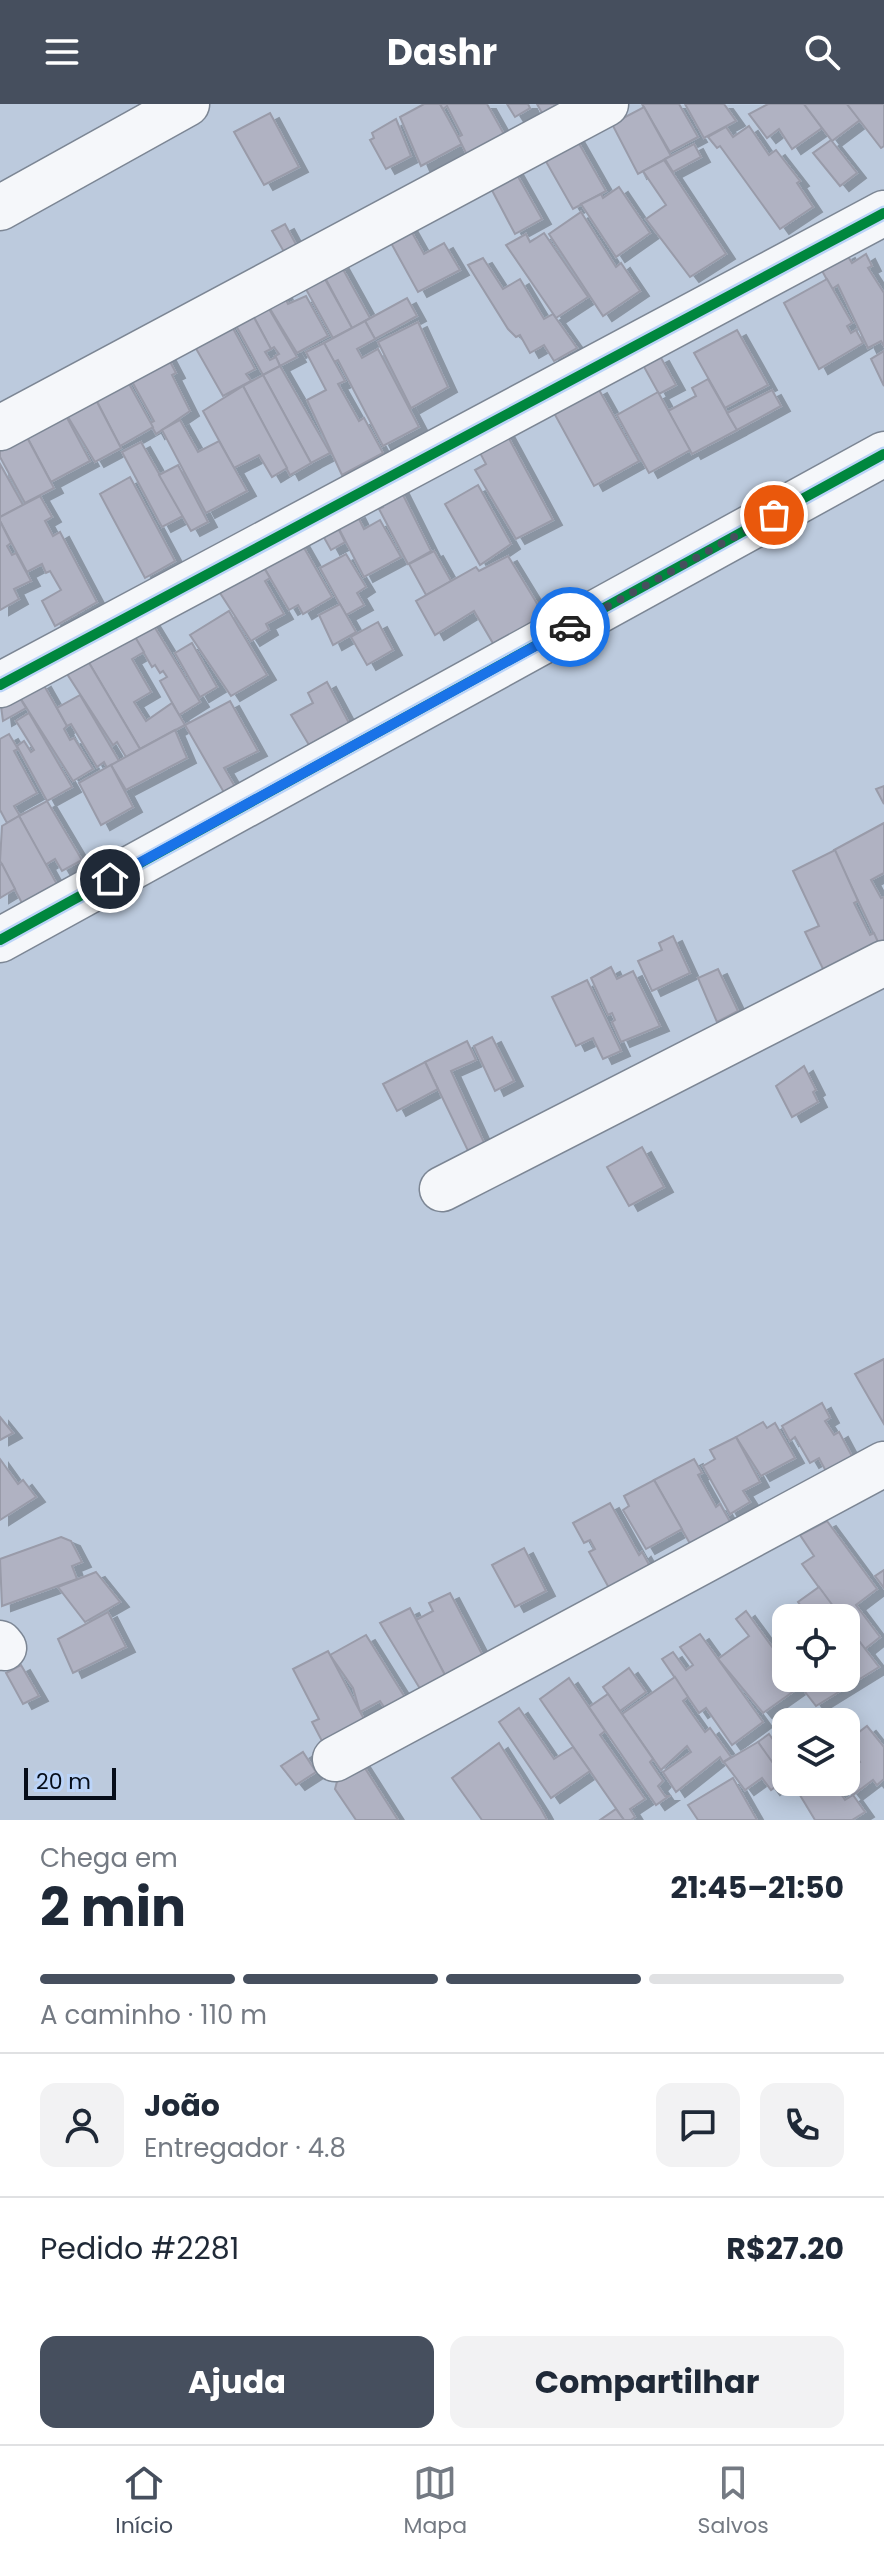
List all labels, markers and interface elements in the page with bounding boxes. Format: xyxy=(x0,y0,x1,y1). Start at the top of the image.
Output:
text: Dashr xyxy=(387,27,497,78)
icon: menu xyxy=(40,30,84,74)
icon: search xyxy=(800,30,844,74)
pin xyxy=(740,481,808,549)
icon: bag xyxy=(752,493,796,537)
courier xyxy=(530,587,610,667)
icon: car xyxy=(548,605,592,649)
pin xyxy=(76,845,144,913)
icon: home xyxy=(88,857,132,901)
map controls xyxy=(772,1604,860,1796)
button: locate xyxy=(772,1604,860,1692)
button: layers xyxy=(772,1708,860,1796)
scale bar xyxy=(24,1764,116,1800)
text: 20 m xyxy=(36,1766,91,1797)
text: Chega em xyxy=(40,1840,178,1876)
text: 21:45–21:50 xyxy=(670,1866,844,1909)
text: 2 min xyxy=(40,1871,186,1944)
text: A caminho · 110 m xyxy=(40,1997,267,2033)
button: person xyxy=(40,2083,124,2167)
button: chat xyxy=(656,2083,740,2167)
button: phone xyxy=(760,2083,844,2167)
text: João xyxy=(144,2084,220,2127)
text: Entregador · 4.8 xyxy=(144,2130,346,2166)
text: Pedido #2281 xyxy=(40,2227,239,2270)
text: R$27.20 xyxy=(726,2227,844,2270)
button: Ajuda xyxy=(40,2336,434,2428)
button: Compartilhar xyxy=(450,2336,844,2428)
tab: Início xyxy=(115,2461,173,2542)
tab: Mapa xyxy=(404,2461,467,2542)
tab: Salvos xyxy=(698,2461,769,2542)

